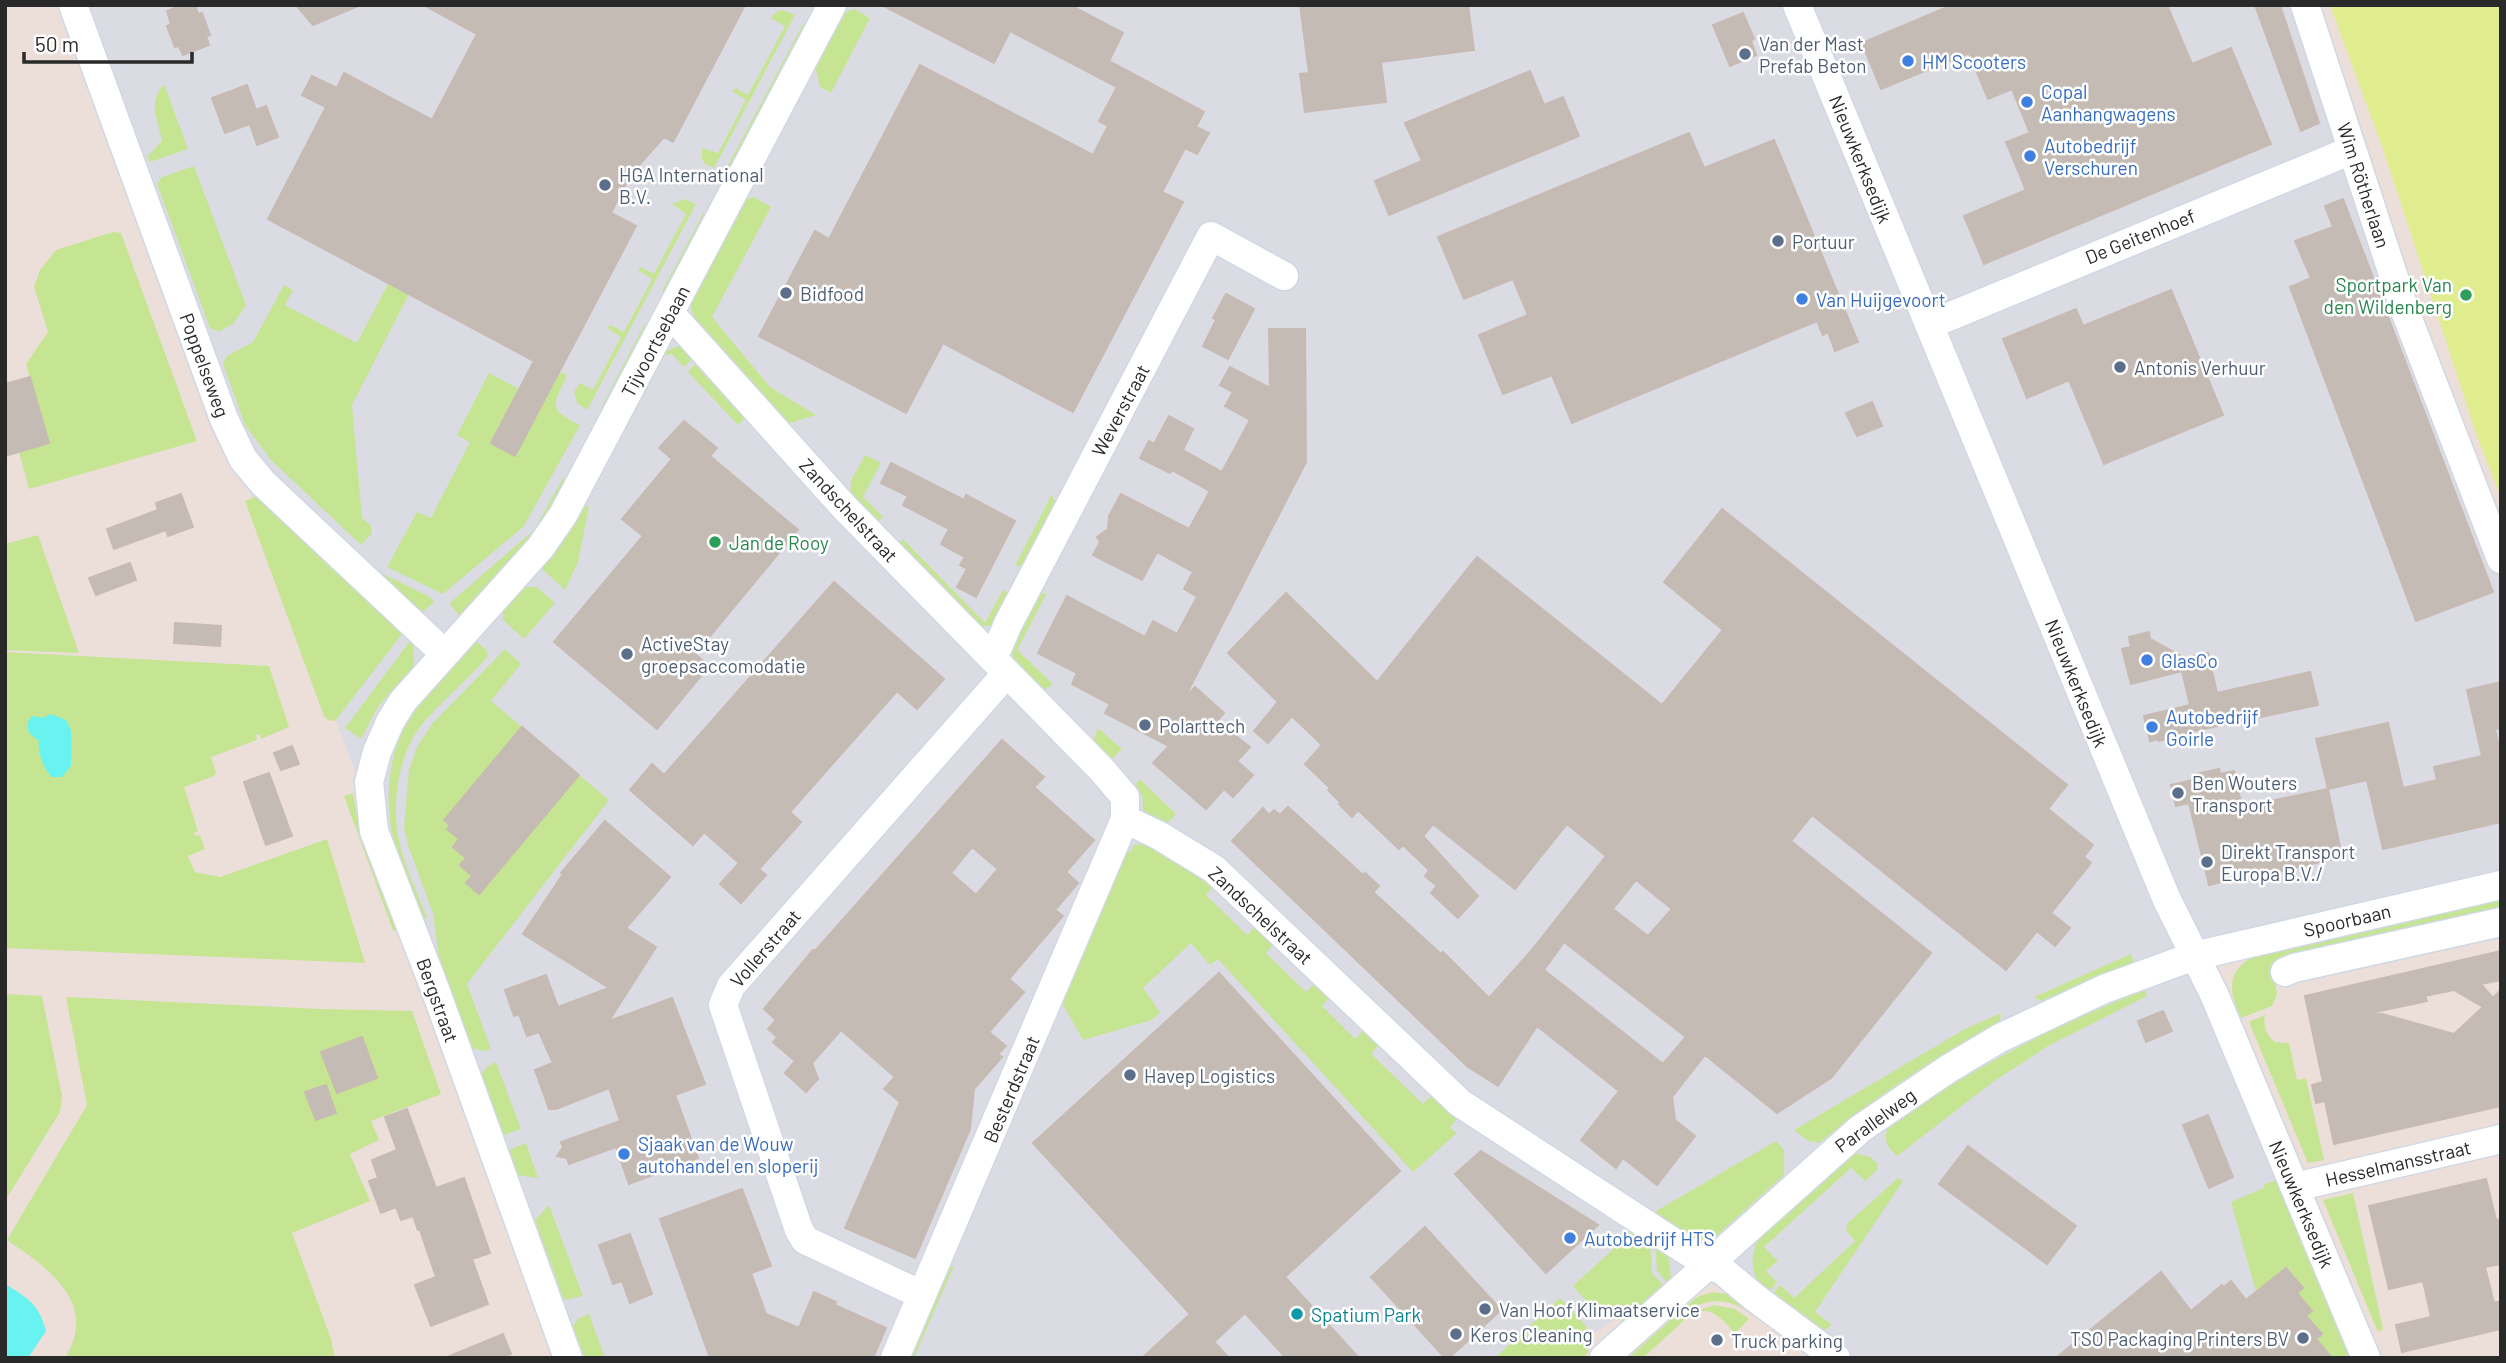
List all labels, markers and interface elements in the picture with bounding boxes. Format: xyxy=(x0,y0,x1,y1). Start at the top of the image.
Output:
scale bar xyxy=(24,21,192,65)
text: 50 m xyxy=(35,31,79,56)
place label: Van der Mast Prefab Beton xyxy=(1759,32,1867,77)
marker: Van der Mast Prefab Beton xyxy=(1737,46,1753,62)
place label: HM Scooters xyxy=(1922,50,2026,73)
marker: HM Scooters xyxy=(1900,53,1916,69)
place label: Copal Aanhangwagens xyxy=(2041,80,2176,125)
street label: Nieuwkerksedijk xyxy=(1825,92,1897,226)
marker: Copal Aanhangwagens xyxy=(2019,94,2035,110)
street label: Wim Rötherlaan xyxy=(2333,119,2395,251)
place label: Autobedrijf Verschuren xyxy=(2044,134,2138,179)
marker: Autobedrijf Verschuren xyxy=(2022,148,2038,164)
place label: HGA International B.V. xyxy=(619,163,764,208)
marker: HGA International B.V. xyxy=(597,177,613,193)
street label: De Geitenhoef xyxy=(2082,204,2198,268)
place label: Portuur xyxy=(1792,230,1855,253)
marker: Portuur xyxy=(1770,233,1786,249)
place label: Sportpark Van den Wildenberg xyxy=(2324,273,2452,318)
street label: Tijvoortsebaan xyxy=(616,281,694,401)
place label: Bidfood xyxy=(800,282,864,305)
marker: Bidfood xyxy=(778,285,794,301)
marker: Sportpark Van den Wildenberg xyxy=(2458,287,2474,303)
place label: Van Huijgevoort xyxy=(1816,288,1946,311)
marker: Van Huijgevoort xyxy=(1794,291,1810,307)
street label: Poppelseweg xyxy=(176,310,234,420)
place label: Antonis Verhuur xyxy=(2134,356,2266,379)
marker: Antonis Verhuur xyxy=(2112,359,2128,375)
street label: Weverstraat xyxy=(1086,360,1154,460)
street label: Zandschelstraat xyxy=(795,453,903,567)
place label: Jan de Rooy xyxy=(729,531,829,554)
marker: Jan de Rooy xyxy=(707,534,723,550)
street label: Nieuwkerksedijk xyxy=(2041,616,2113,750)
place label: ActiveStay groepsaccomodatie xyxy=(641,632,806,677)
marker: ActiveStay groepsaccomodatie xyxy=(619,646,635,662)
place label: GlasCo xyxy=(2161,649,2218,672)
marker: GlasCo xyxy=(2139,652,2155,668)
place label: Autobedrijf Goirle xyxy=(2166,705,2259,750)
place label: Polarttech xyxy=(1159,714,1245,737)
marker: Polarttech xyxy=(1137,717,1153,733)
marker: Autobedrijf Goirle xyxy=(2144,719,2160,735)
place label: Ben Wouters Transport xyxy=(2192,771,2297,816)
marker: Ben Wouters Transport xyxy=(2170,785,2186,801)
place label: Direkt Transport Europa B.V./ xyxy=(2221,840,2355,885)
marker: Direkt Transport Europa B.V./ xyxy=(2199,854,2215,870)
street label: Zandschelstraat xyxy=(1204,861,1318,969)
street label: Spoorbaan xyxy=(2301,899,2393,941)
street label: Vollerstraat xyxy=(725,904,805,992)
street label: Bergstraat xyxy=(412,955,464,1045)
street label: Besterdstraat xyxy=(978,1032,1044,1146)
place label: Havep Logistics xyxy=(1144,1064,1275,1087)
marker: Havep Logistics xyxy=(1122,1067,1138,1083)
street label: Parallelweg xyxy=(1830,1083,1920,1157)
place label: Sjaak van de Wouw autohandel en sloperij xyxy=(638,1132,819,1177)
street label: Hesselmansstraat xyxy=(2323,1135,2473,1191)
street label: Nieuwkerksedijk xyxy=(2265,1137,2339,1271)
marker: Sjaak van de Wouw autohandel en sloperij xyxy=(616,1146,632,1162)
place label: Autobedrijf HTS xyxy=(1584,1227,1715,1250)
marker: Autobedrijf HTS xyxy=(1562,1230,1578,1246)
place label: Van Hoof Klimaatservice xyxy=(1499,1298,1700,1321)
marker: Van Hoof Klimaatservice xyxy=(1477,1301,1493,1317)
place label: Spatium Park xyxy=(1311,1303,1421,1326)
marker: Spatium Park xyxy=(1289,1306,1305,1322)
place label: Keros Cleaning xyxy=(1470,1323,1593,1346)
marker: Keros Cleaning xyxy=(1448,1326,1464,1342)
place label: TSO Packaging Printers BV xyxy=(2070,1327,2289,1350)
place label: Truck parking xyxy=(1731,1329,1843,1352)
marker: TSO Packaging Printers BV xyxy=(2295,1330,2311,1346)
marker: Truck parking xyxy=(1709,1332,1725,1348)

